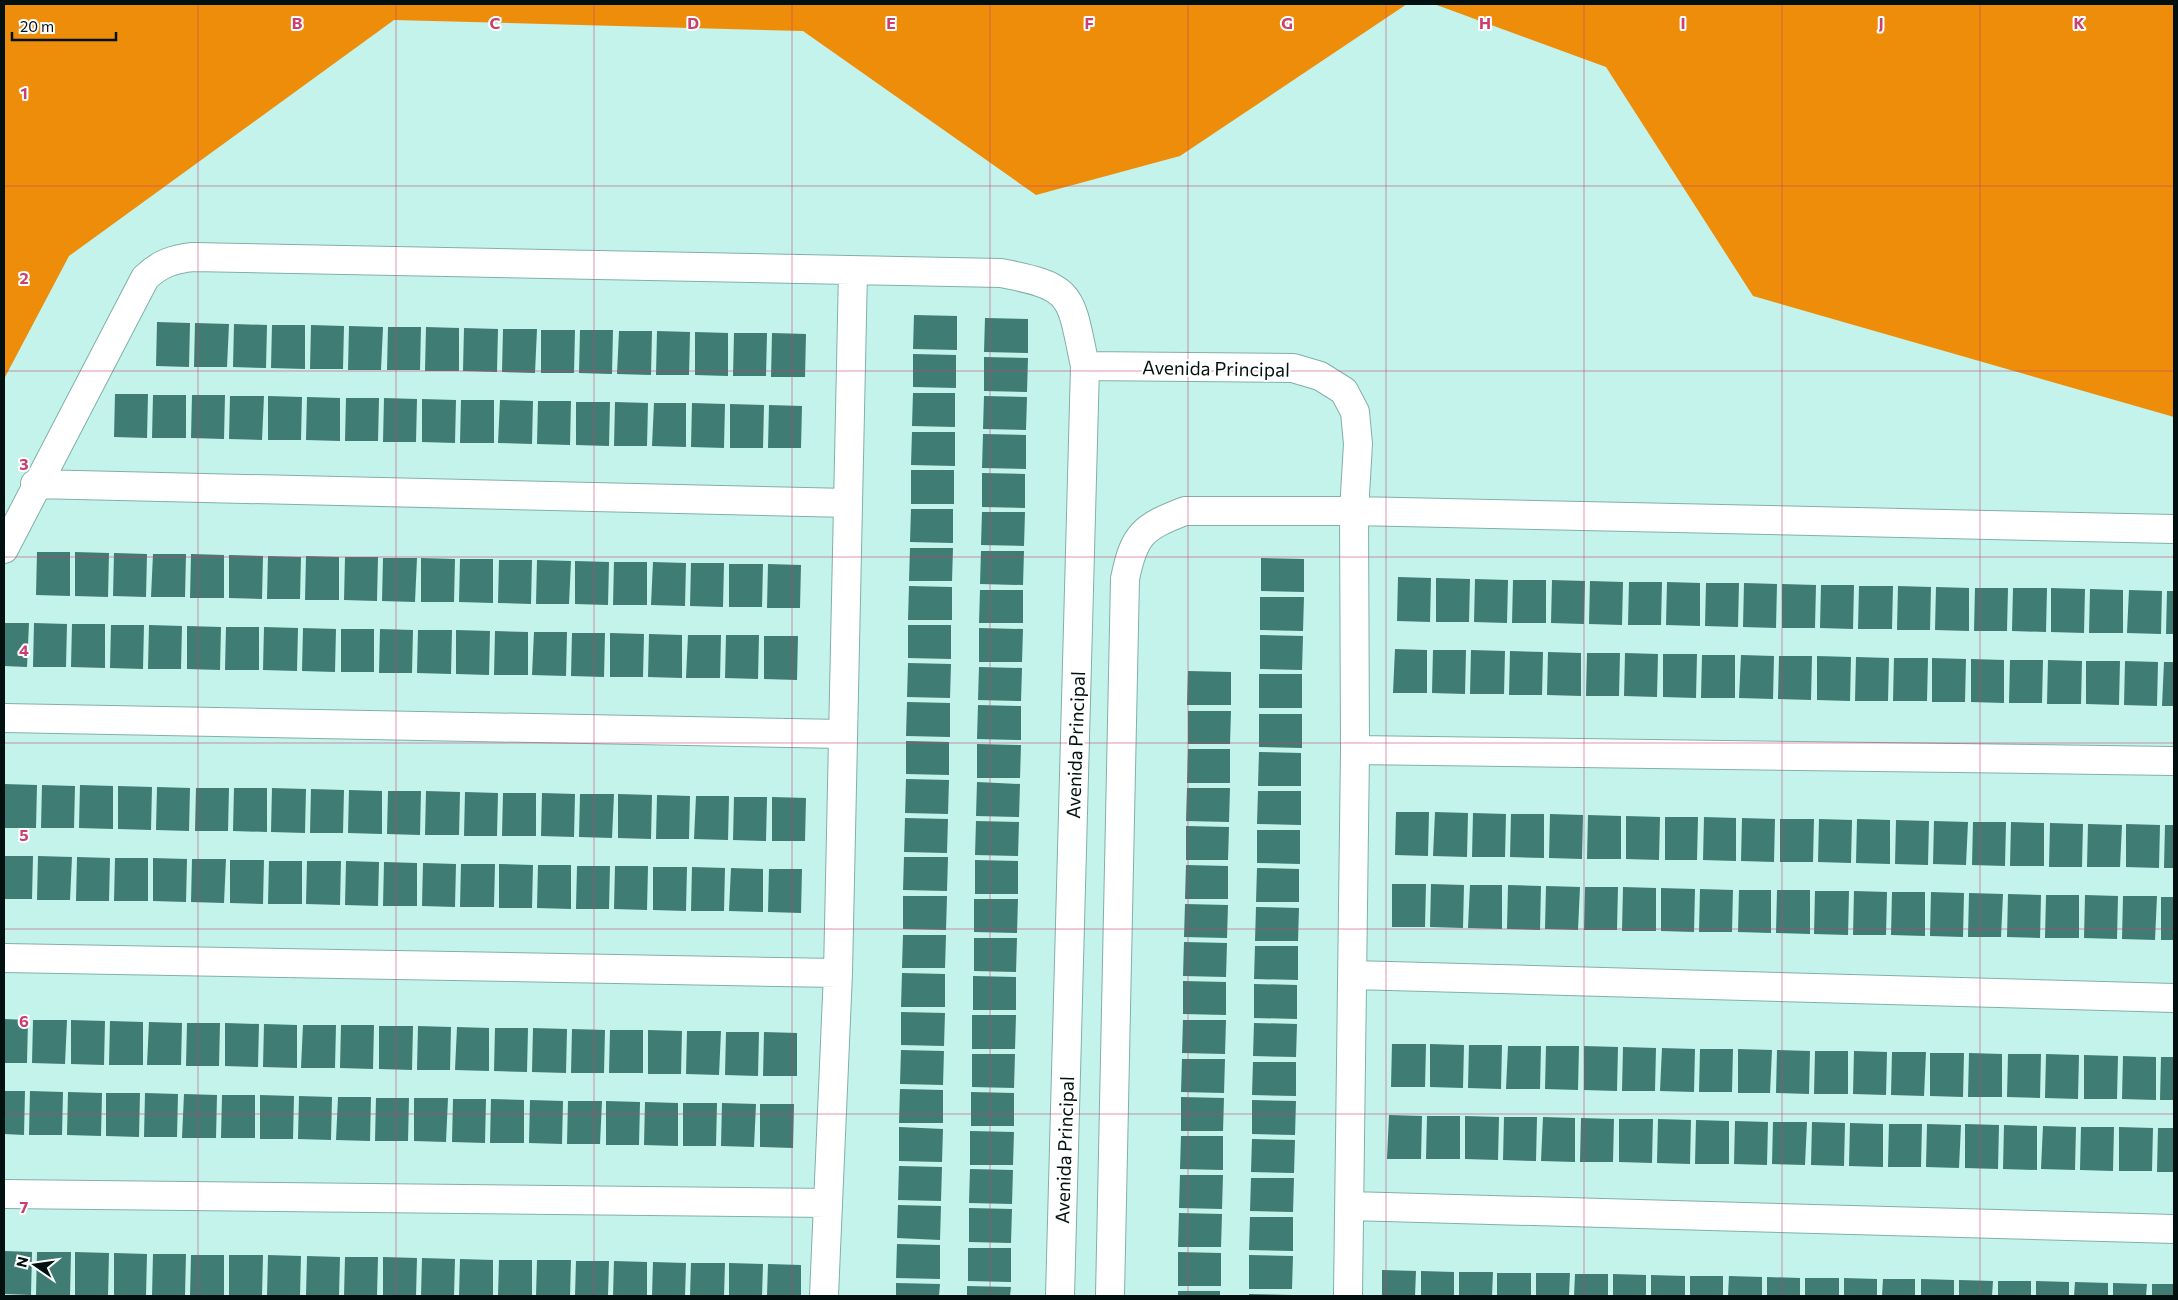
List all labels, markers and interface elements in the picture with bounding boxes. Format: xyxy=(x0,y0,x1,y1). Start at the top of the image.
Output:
scale bar xyxy=(12,10,116,42)
text: B xyxy=(292,13,303,32)
text: C xyxy=(490,13,501,32)
text: D xyxy=(687,13,699,32)
text: E xyxy=(886,13,896,32)
text: F xyxy=(1084,13,1094,32)
text: G xyxy=(1281,13,1293,32)
text: H xyxy=(1479,13,1491,32)
text: I xyxy=(1680,13,1686,32)
text: J xyxy=(1878,13,1884,32)
text: K xyxy=(2073,13,2085,32)
text: 20 m xyxy=(20,17,54,35)
text: 1 xyxy=(20,83,28,102)
text: 2 xyxy=(19,268,29,287)
street label: Avenida Principal xyxy=(1142,355,1290,381)
text: 3 xyxy=(19,454,29,473)
text: 4 xyxy=(19,640,29,659)
street label: Avenida Principal xyxy=(1061,671,1089,819)
text: 5 xyxy=(19,825,29,844)
text: 6 xyxy=(19,1011,29,1030)
street label: Avenida Principal xyxy=(1050,1076,1078,1224)
text: 7 xyxy=(20,1197,29,1216)
north arrow xyxy=(10,1240,60,1290)
text: N xyxy=(12,1255,31,1269)

